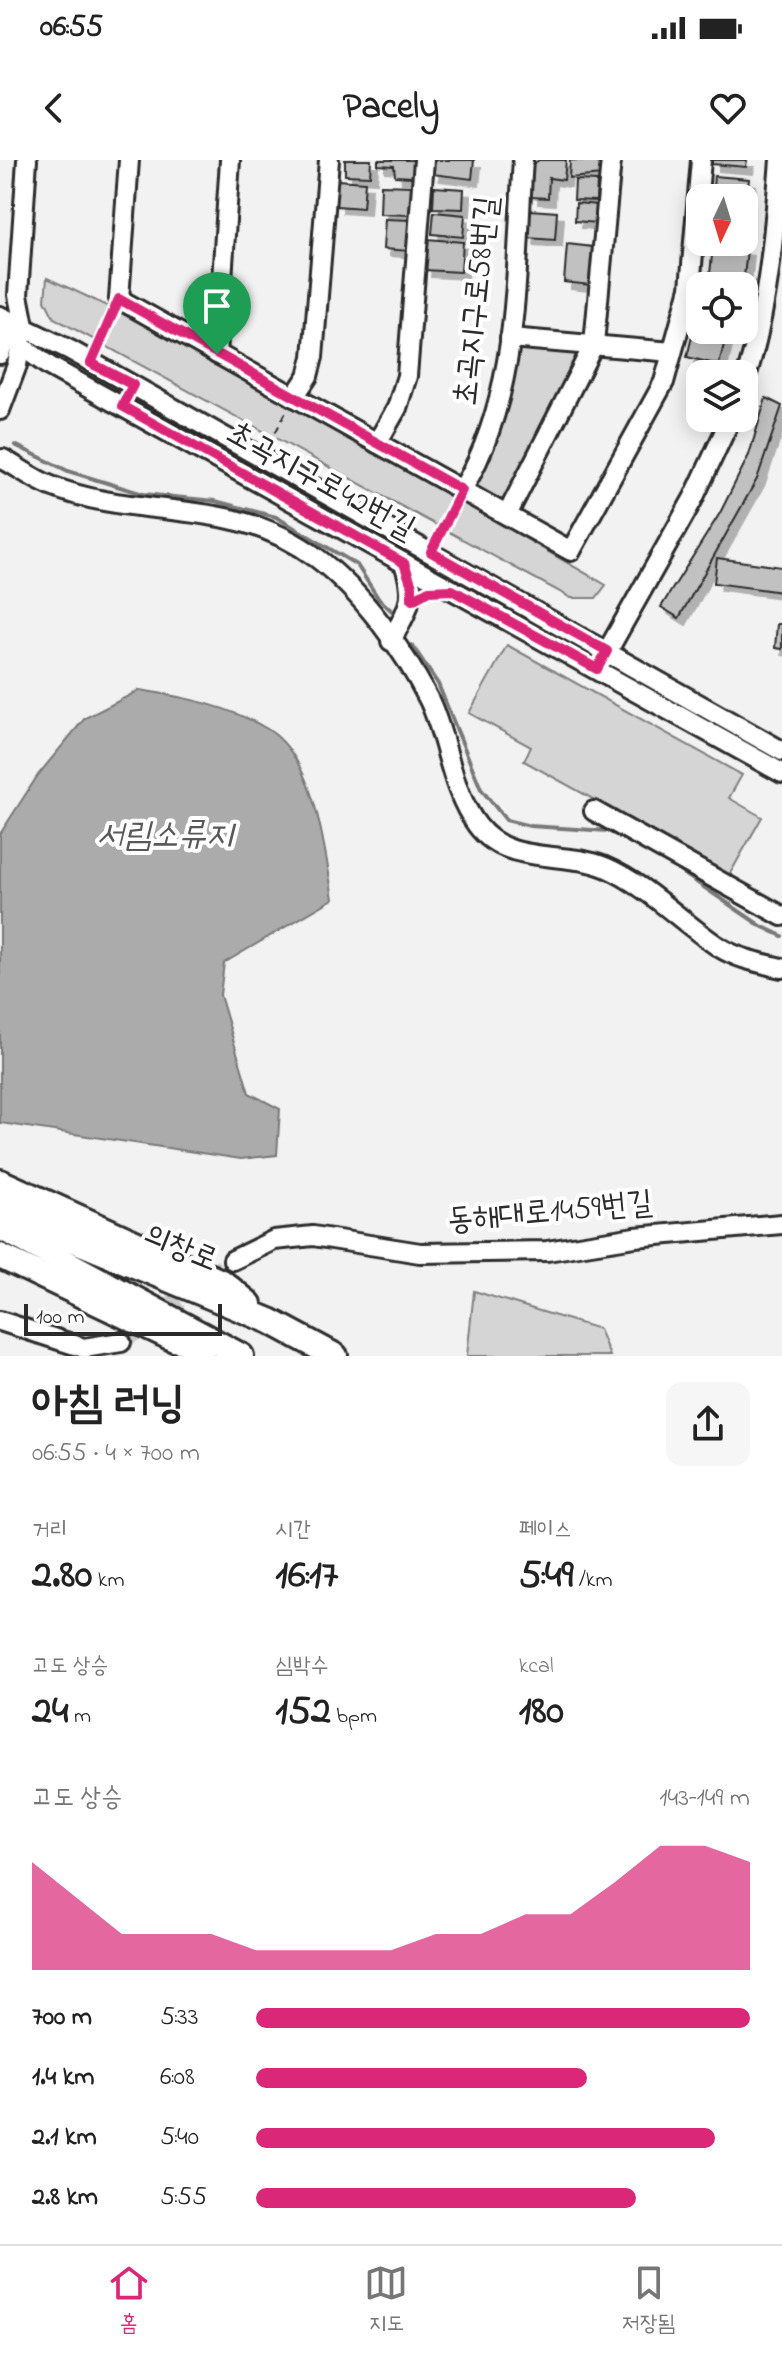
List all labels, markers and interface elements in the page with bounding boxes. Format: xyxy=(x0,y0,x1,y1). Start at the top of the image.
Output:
text: 06:55 xyxy=(40,6,103,50)
text: Pacely xyxy=(343,82,439,135)
icon: back xyxy=(32,86,76,130)
icon: heart xyxy=(706,86,750,130)
north arrow xyxy=(686,184,758,256)
map controls xyxy=(686,184,758,432)
street label: 초곡지구로58번길 xyxy=(444,194,512,408)
pin xyxy=(183,272,251,354)
button: locate xyxy=(686,272,758,344)
icon: arrive xyxy=(195,284,239,328)
button: layers xyxy=(686,360,758,432)
street label: 초곡지구로42번길 xyxy=(217,411,423,553)
water label: 서림소류지 xyxy=(97,812,237,862)
street label: 동해대로1459번길 xyxy=(445,1181,655,1245)
street label: 의창로 xyxy=(135,1213,225,1285)
scale bar xyxy=(24,1300,222,1336)
text: 100 m xyxy=(36,1302,85,1334)
text: 아침 러닝 xyxy=(32,1373,185,1437)
button: share xyxy=(666,1382,750,1466)
text: 06:55 · 4 × 700 m xyxy=(32,1435,200,1473)
text: 거리 xyxy=(32,1515,67,1547)
text: 시간 xyxy=(275,1515,311,1547)
text: 페이스 xyxy=(519,1515,572,1547)
text: 2.80 xyxy=(32,1547,92,1606)
text: 16:17 xyxy=(275,1547,338,1606)
text: 5:49 xyxy=(519,1547,573,1606)
text: km xyxy=(92,1565,125,1597)
text: /km xyxy=(573,1565,613,1597)
text: 고도 상승 xyxy=(32,1651,108,1683)
text: 심박수 xyxy=(275,1651,328,1683)
text: kcal xyxy=(519,1651,554,1683)
text: 24 xyxy=(32,1683,68,1742)
text: 152 xyxy=(275,1683,331,1742)
text: 180 xyxy=(519,1683,564,1742)
text: m xyxy=(68,1701,91,1733)
text: bpm xyxy=(331,1701,377,1733)
text: 고도 상승 xyxy=(32,1780,122,1818)
text: 143–149 m xyxy=(659,1780,750,1818)
text: 700 m xyxy=(32,1999,92,2037)
text: 5:33 xyxy=(160,1999,199,2037)
text: 1.4 km xyxy=(32,2059,94,2097)
text: 6:08 xyxy=(160,2059,195,2097)
text: 2.1 km xyxy=(32,2119,97,2157)
text: 5:40 xyxy=(160,2119,199,2157)
text: 2.8 km xyxy=(32,2179,98,2217)
text: 5:55 xyxy=(160,2179,207,2217)
tab: 홈 xyxy=(107,2261,151,2341)
tab: 지도 xyxy=(364,2261,408,2341)
tab: 저장됨 xyxy=(622,2261,675,2341)

